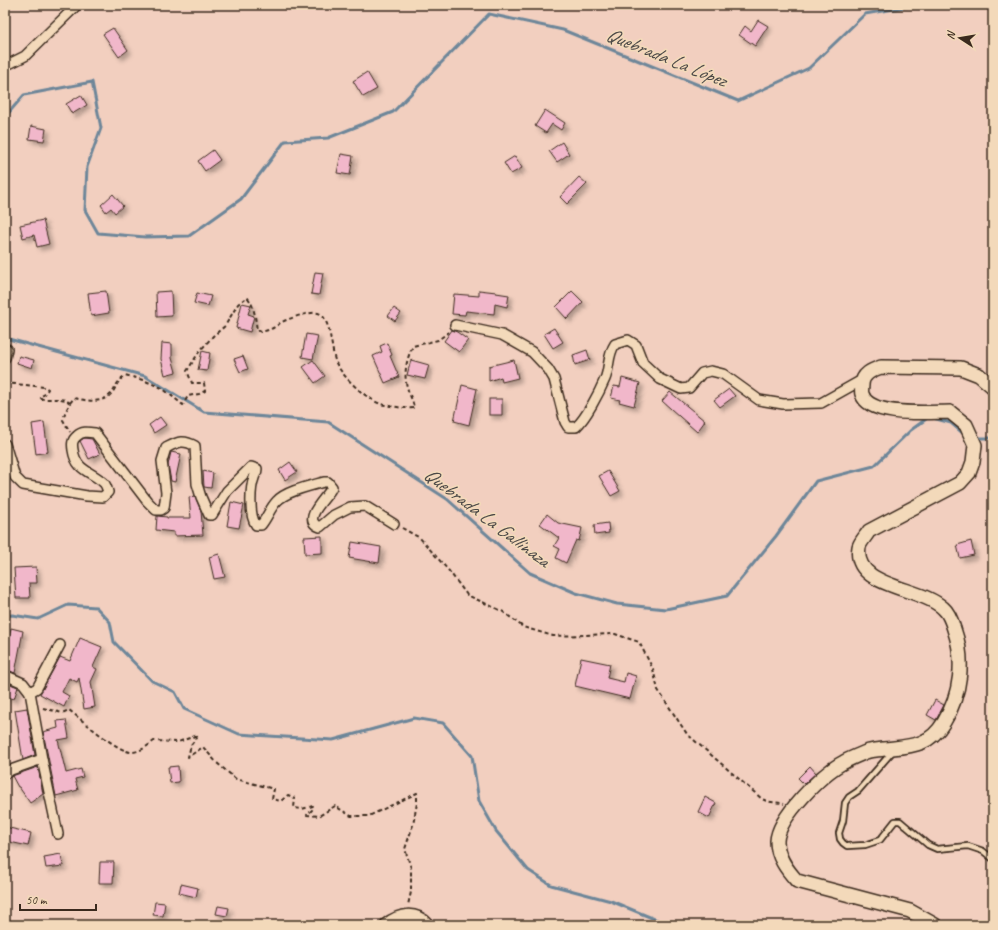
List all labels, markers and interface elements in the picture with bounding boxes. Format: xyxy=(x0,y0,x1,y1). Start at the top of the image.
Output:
north arrow xyxy=(940,18,980,58)
water label: Quebrada La López xyxy=(603,22,732,93)
text: N xyxy=(943,29,958,41)
water label: Quebrada La Gallinaza xyxy=(419,462,557,574)
scale bar xyxy=(20,886,96,912)
text: 50 m xyxy=(26,892,48,908)

